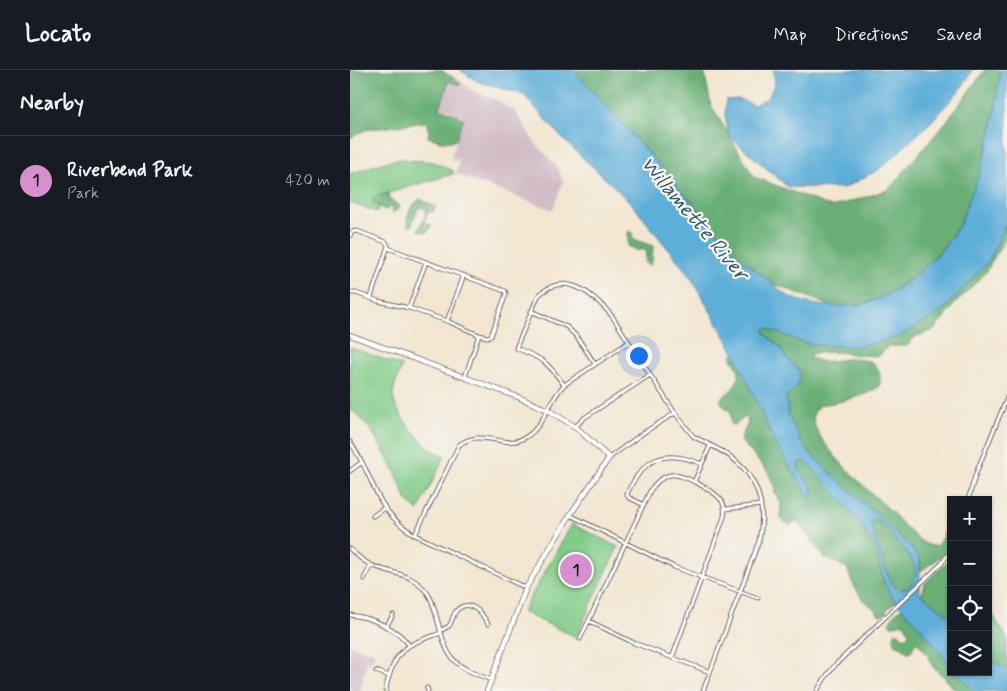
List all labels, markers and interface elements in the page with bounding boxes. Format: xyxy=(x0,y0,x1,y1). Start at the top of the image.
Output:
text: Locato xyxy=(25,19,91,50)
text: Map xyxy=(774,23,807,47)
text: Directions xyxy=(835,23,909,47)
text: Saved xyxy=(937,23,982,47)
text: Nearby xyxy=(20,89,84,117)
water label: Willamette River xyxy=(634,151,756,289)
text: Riverbend Park xyxy=(67,158,193,183)
text: 1 xyxy=(32,170,40,191)
text: 420 m xyxy=(286,170,330,191)
text: Park xyxy=(67,183,99,204)
your location xyxy=(626,343,652,369)
map controls xyxy=(947,496,992,676)
button: + xyxy=(947,496,992,541)
button: − xyxy=(947,541,992,586)
pin: 1 xyxy=(560,551,592,589)
button: locate xyxy=(947,586,992,631)
button: layers xyxy=(947,631,992,676)

